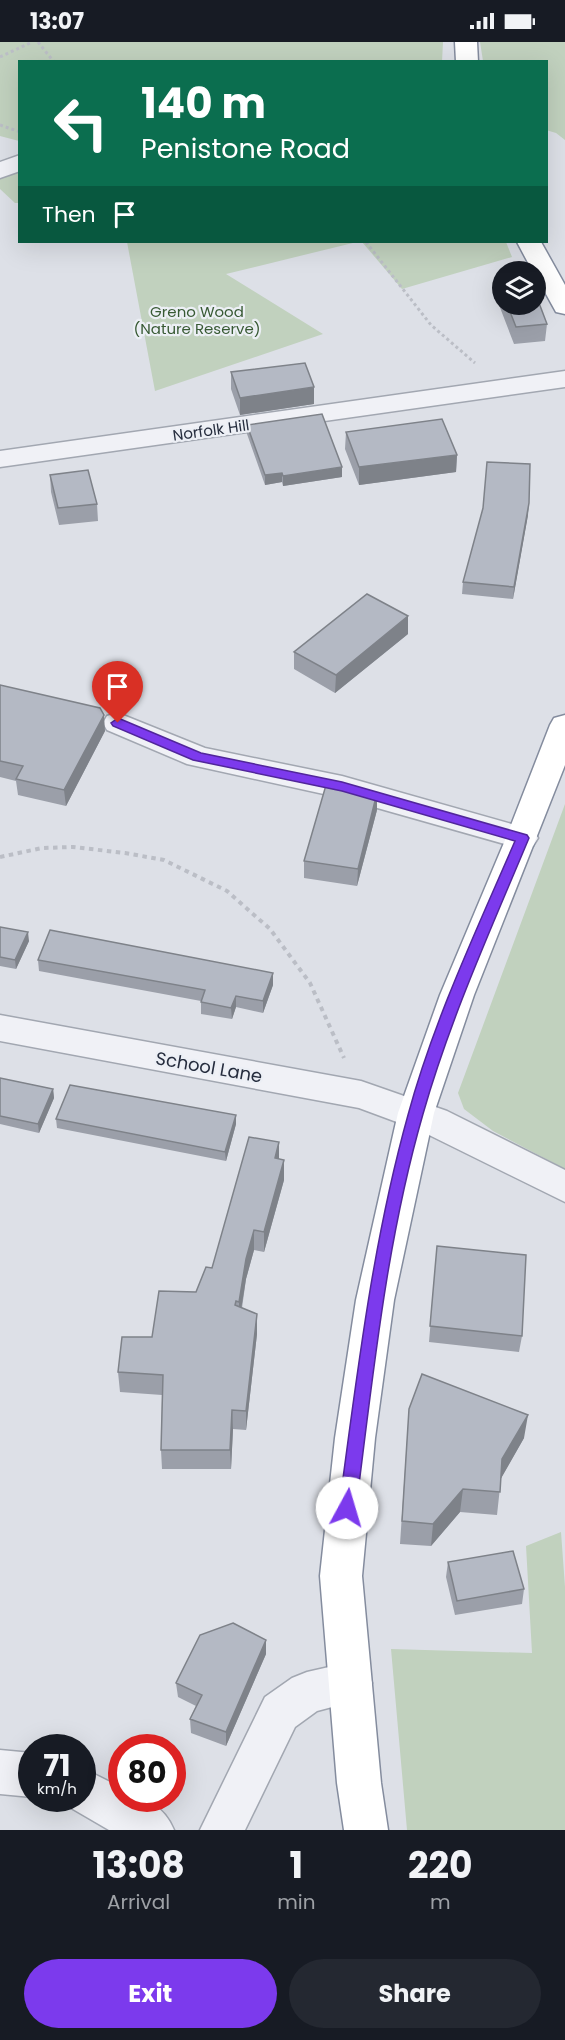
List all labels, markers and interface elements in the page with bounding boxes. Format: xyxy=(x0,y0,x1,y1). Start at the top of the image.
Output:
text: 13:07 xyxy=(30,6,84,37)
text: 140 m xyxy=(141,74,266,133)
icon: left xyxy=(42,84,120,162)
text: Penistone Road xyxy=(141,130,350,167)
icon: arrive xyxy=(108,198,141,231)
text: Then xyxy=(42,199,96,230)
map controls xyxy=(492,261,546,315)
button: layers xyxy=(492,261,546,315)
park label: Greno Wood (Nature Reserve) xyxy=(133,301,261,339)
street label: Norfolk Hill xyxy=(171,414,251,446)
pin xyxy=(92,661,143,723)
icon: arrive xyxy=(101,670,134,703)
street label: School Lane xyxy=(154,1045,264,1089)
position arrow xyxy=(315,1476,379,1540)
speed limit sign: 80 xyxy=(108,1734,186,1812)
text: 71 xyxy=(43,1744,71,1787)
text: km/h xyxy=(37,1778,77,1799)
text: 13:08 xyxy=(92,1840,185,1891)
text: 1 xyxy=(290,1840,303,1891)
text: 220 xyxy=(408,1840,473,1891)
text: Arrival xyxy=(107,1888,170,1916)
text: min xyxy=(277,1888,316,1916)
text: m xyxy=(430,1888,451,1916)
button: Exit xyxy=(24,1959,277,2028)
button: Share xyxy=(289,1959,541,2028)

